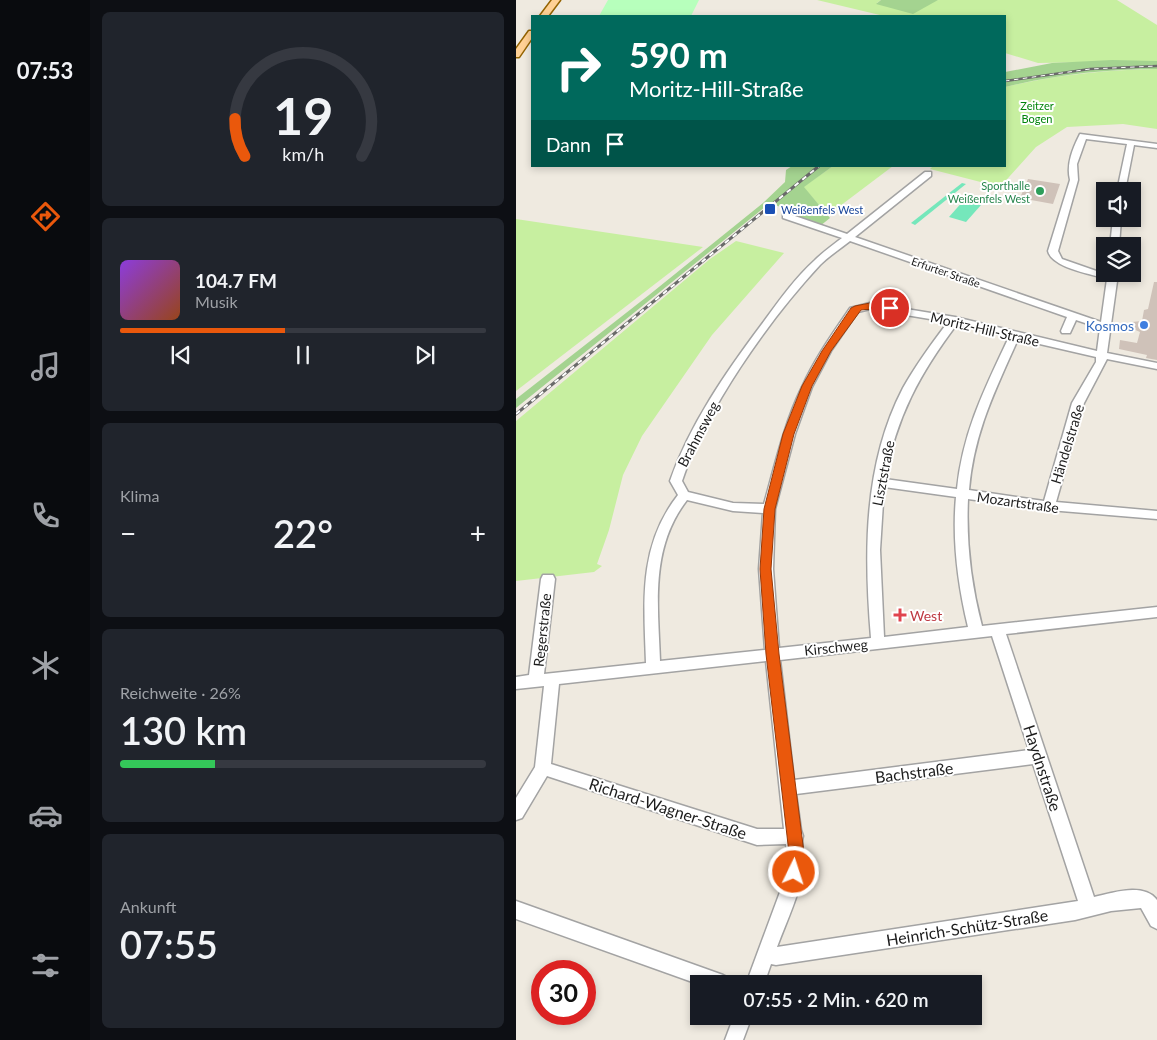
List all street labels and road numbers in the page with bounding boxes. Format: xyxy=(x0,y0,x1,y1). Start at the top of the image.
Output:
street label: Erfurter Straße xyxy=(910,254,982,290)
street label: Moritz-Hill-Straße xyxy=(929,308,1041,350)
street label: Brahmsweg xyxy=(674,398,722,470)
street label: Händelstraße xyxy=(1047,402,1087,486)
street label: Lisztstraße xyxy=(868,439,898,507)
street label: Mozartstraße xyxy=(976,488,1060,516)
street label: Regerstraße xyxy=(530,592,554,668)
street label: Kirschweg xyxy=(803,635,869,659)
street label: Haydnstraße xyxy=(1020,722,1066,814)
street label: Bachstraße xyxy=(874,758,954,786)
street label: Richard-Wagner-Straße xyxy=(587,774,749,842)
street label: Heinrich-Schütz-Straße xyxy=(885,905,1049,949)

